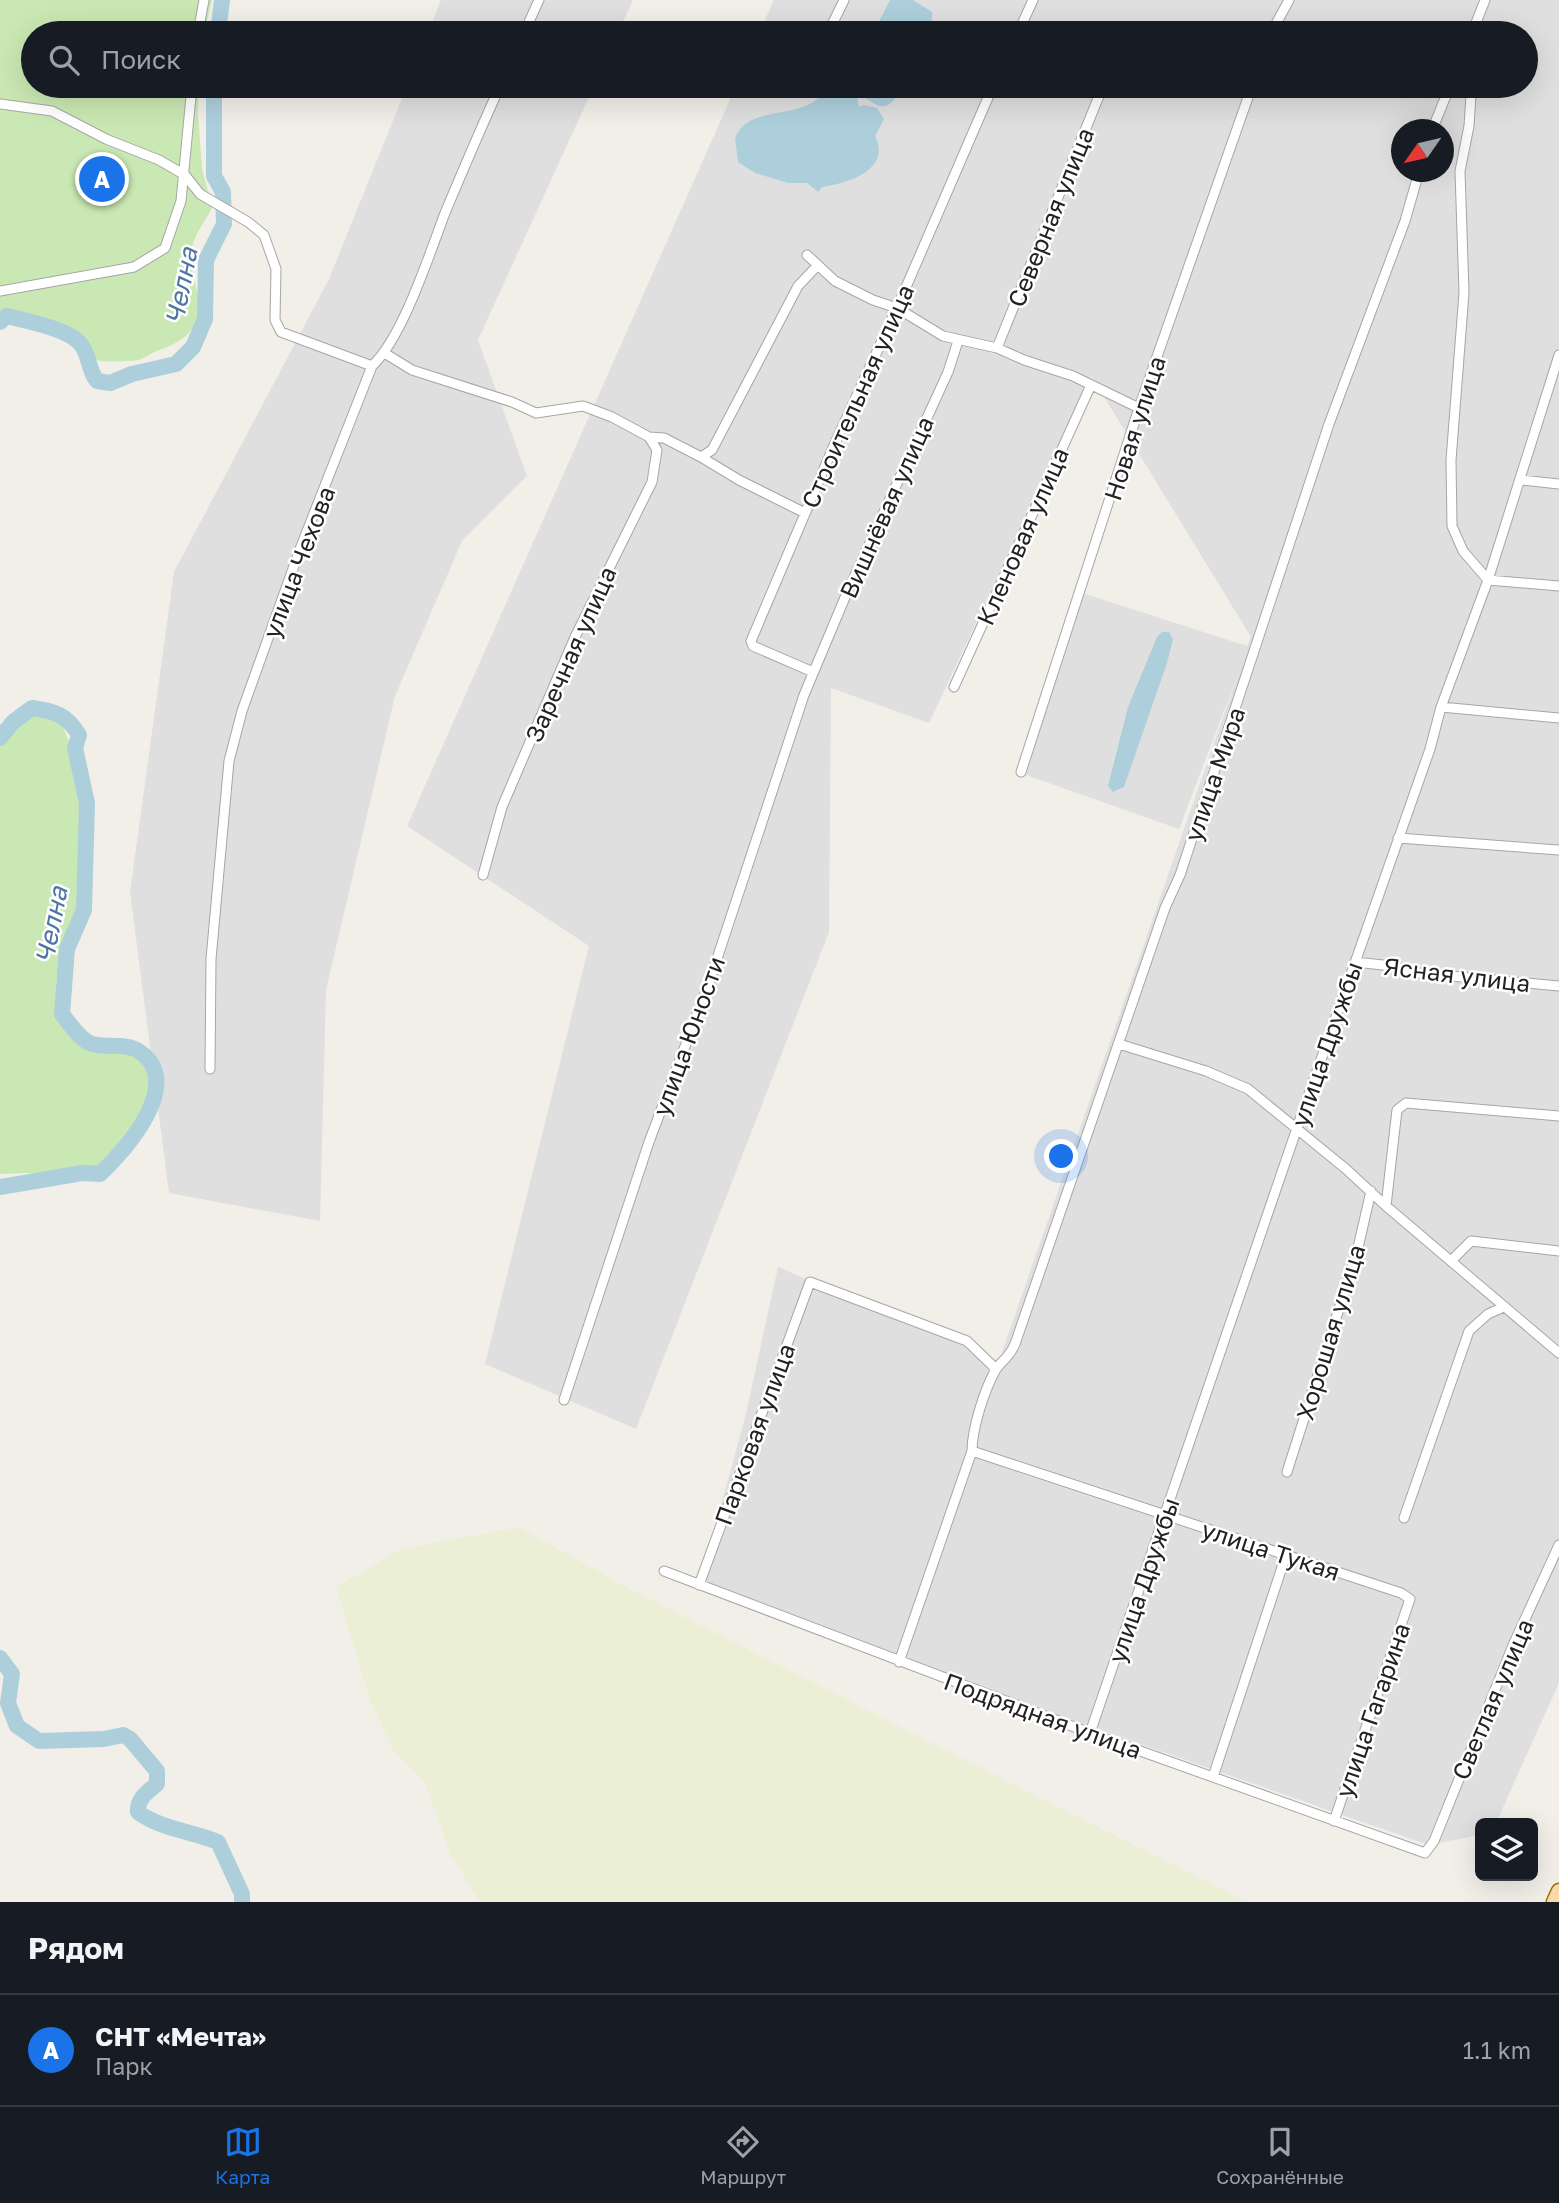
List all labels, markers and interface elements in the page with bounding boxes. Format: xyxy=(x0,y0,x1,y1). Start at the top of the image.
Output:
search box xyxy=(21,21,1538,98)
icon: search xyxy=(45,41,83,79)
text: Поиск xyxy=(101,44,181,75)
north arrow xyxy=(1391,119,1454,182)
street label: Северная улица xyxy=(1001,123,1099,311)
pin: A xyxy=(79,153,125,205)
water label: Челна xyxy=(158,243,204,327)
street label: Строительная улица xyxy=(795,280,919,512)
street label: Новая улица xyxy=(1097,352,1171,504)
street label: Вишнёвая улица xyxy=(833,412,939,602)
street label: Кленовая улица xyxy=(970,443,1074,629)
street label: улица Чехова xyxy=(256,482,340,642)
street label: Заречная улица xyxy=(518,562,622,746)
street label: улица Мира xyxy=(1178,703,1250,845)
water label: Челна xyxy=(28,882,74,966)
street label: Ясная улица xyxy=(1382,951,1532,997)
street label: улица Юности xyxy=(646,952,730,1120)
street label: улица Дружбы xyxy=(1284,958,1368,1130)
your location xyxy=(1044,1139,1078,1173)
street label: Хорошая улица xyxy=(1290,1241,1370,1423)
street label: Парковая улица xyxy=(708,1339,800,1529)
street label: улица Дружбы xyxy=(1101,1494,1185,1666)
street label: улица Тукая xyxy=(1198,1514,1344,1586)
street label: Светлая улица xyxy=(1445,1614,1539,1784)
street label: улица Гагарина xyxy=(1329,1619,1415,1801)
street label: Подрядная улица xyxy=(940,1666,1146,1764)
map controls xyxy=(1475,1818,1538,1881)
button: layers xyxy=(1475,1818,1538,1881)
text: Рядом xyxy=(28,1930,124,1966)
text: СНТ «Мечта» xyxy=(95,2021,266,2052)
text: A xyxy=(43,2036,59,2064)
text: 1.1 km xyxy=(1463,2036,1531,2064)
text: Парк xyxy=(95,2052,153,2080)
tab: Карта xyxy=(215,2123,270,2188)
tab: Маршрут xyxy=(700,2123,786,2188)
tab: Сохранённые xyxy=(1216,2123,1344,2188)

